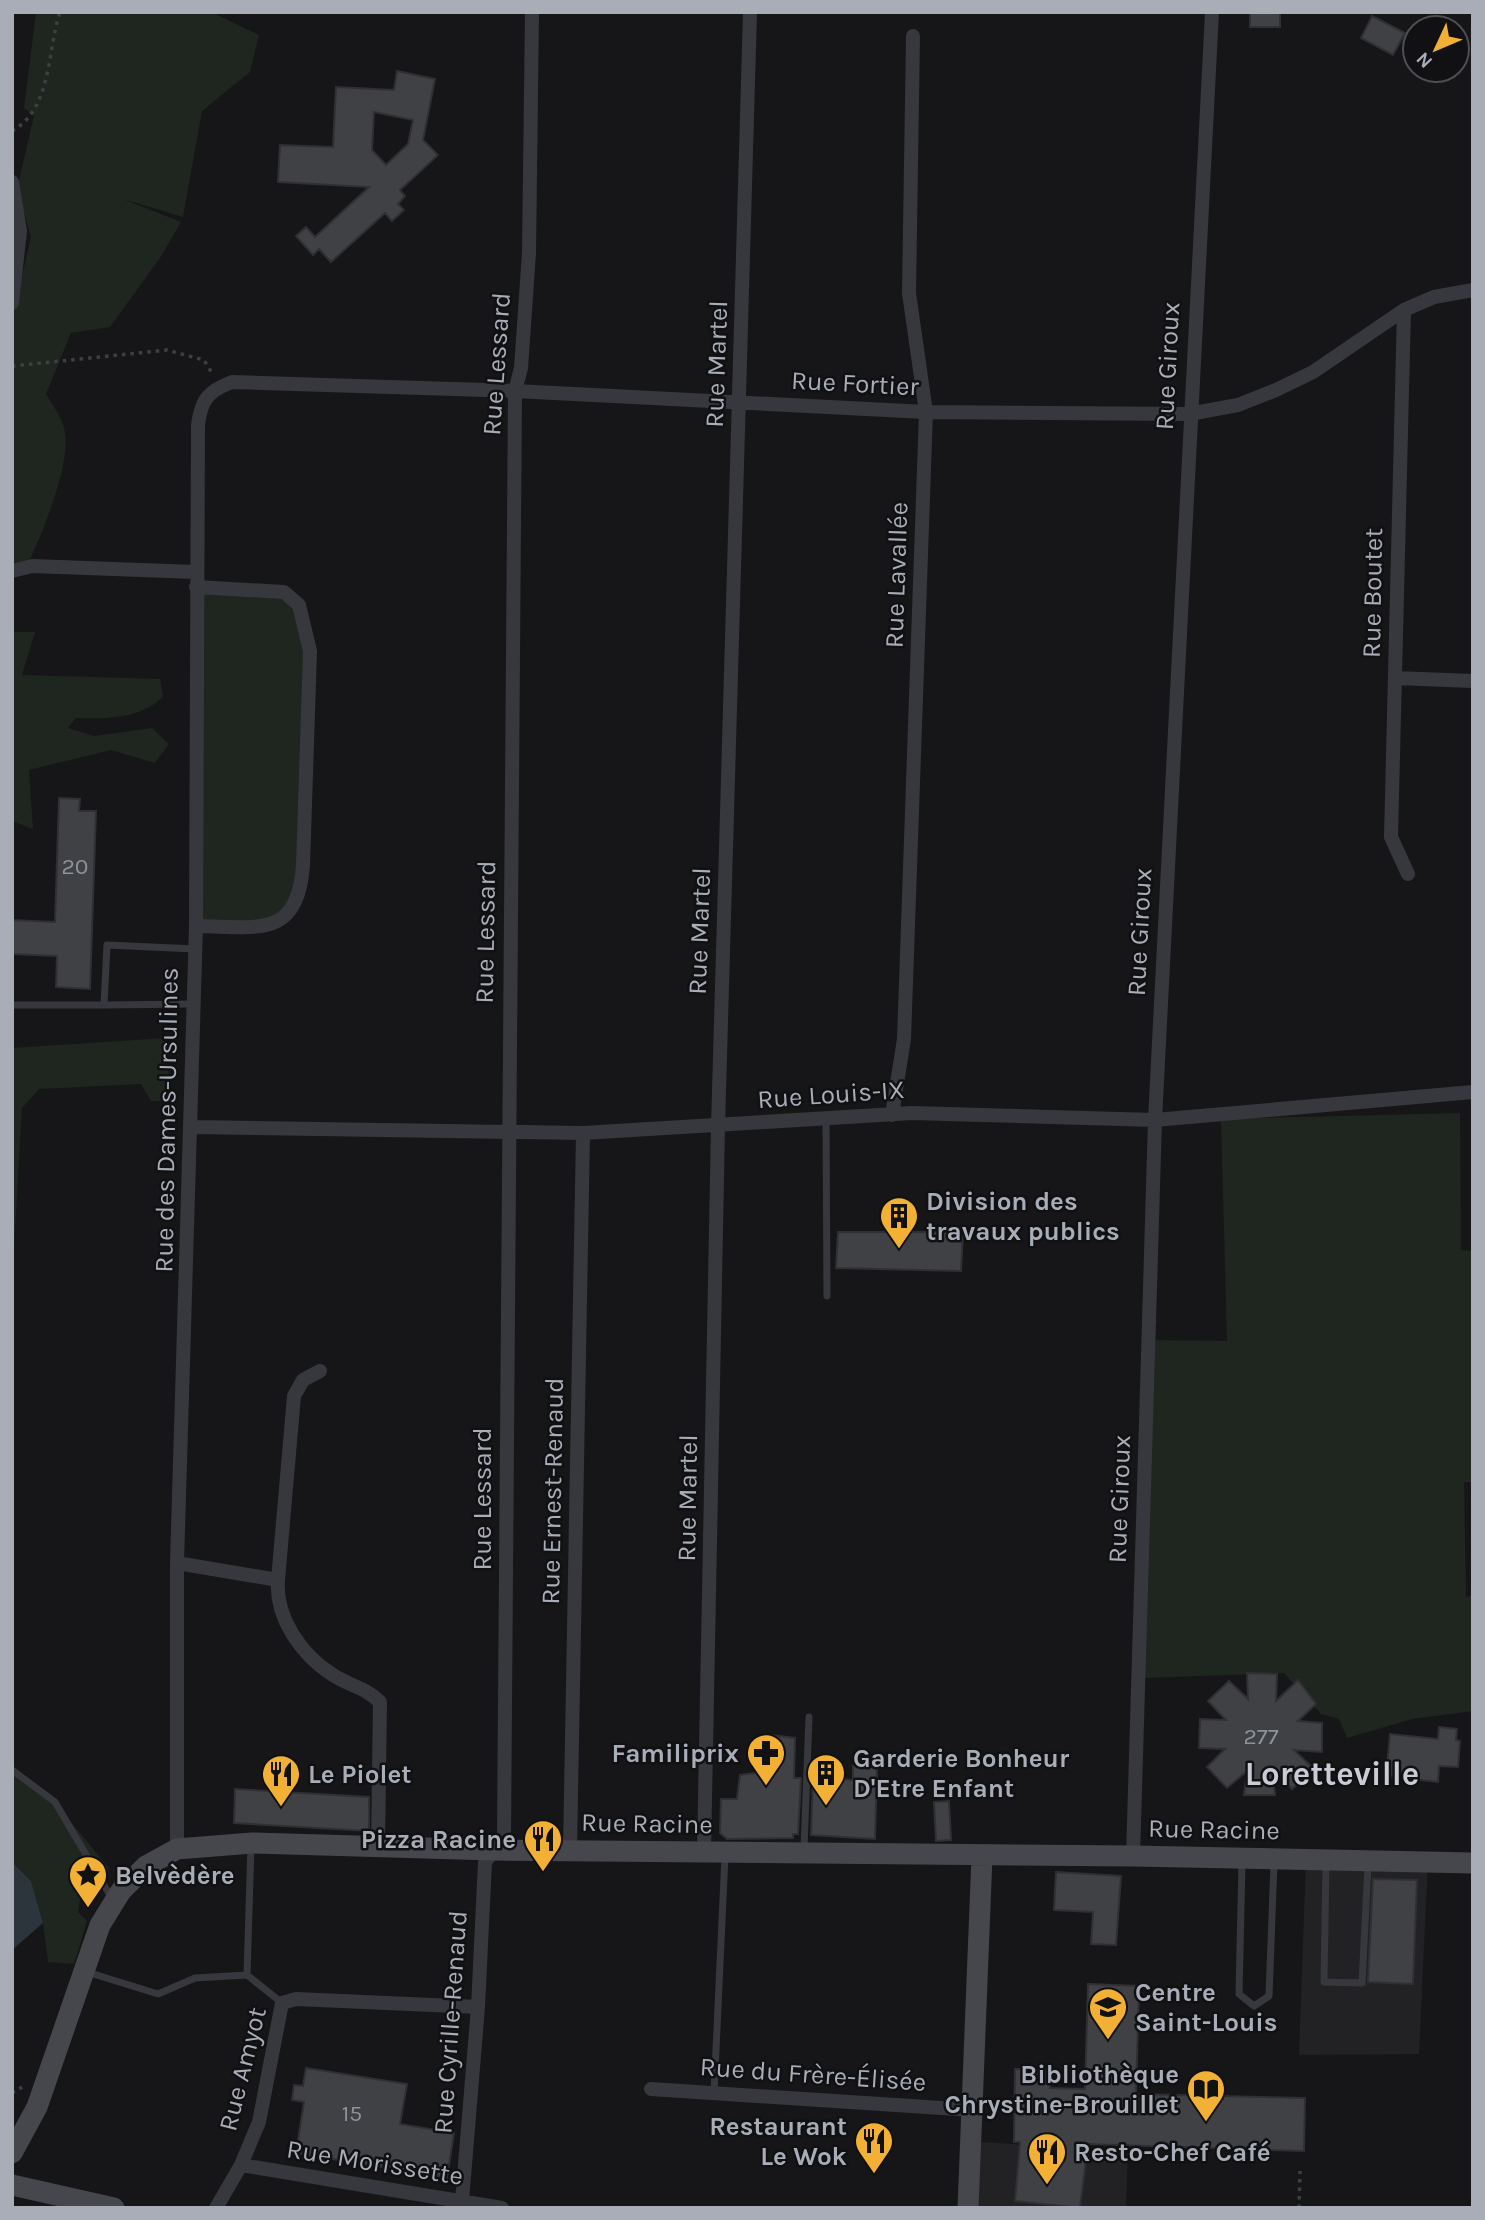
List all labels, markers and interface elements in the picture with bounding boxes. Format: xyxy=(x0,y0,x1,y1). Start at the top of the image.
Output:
north arrow xyxy=(1401,14,1471,84)
text: N xyxy=(1412,48,1437,73)
street label: Rue Lessard xyxy=(476,292,517,437)
street label: Rue Martel xyxy=(699,300,734,428)
street label: Rue Giroux xyxy=(1149,301,1186,431)
street label: Rue Fortier xyxy=(790,365,920,402)
street label: Rue Lavallée xyxy=(878,501,915,649)
street label: Rue Boutet xyxy=(1356,527,1389,658)
house number: 20 xyxy=(62,853,88,880)
street label: Rue Lessard xyxy=(469,860,502,1004)
street label: Rue Martel xyxy=(682,867,717,995)
street label: Rue Giroux xyxy=(1121,867,1158,997)
street label: Rue des Dames-Ursulines xyxy=(148,967,185,1273)
street label: Rue Louis-IX xyxy=(756,1074,906,1115)
place label: Division des travaux publics xyxy=(926,1186,1120,1247)
building icon: Division des travaux publics xyxy=(878,1195,920,1250)
street label: Rue Ernest-Renaud xyxy=(535,1377,570,1605)
street label: Rue Lessard xyxy=(467,1427,498,1571)
street label: Rue Martel xyxy=(671,1434,704,1562)
street label: Rue Giroux xyxy=(1102,1434,1137,1564)
house number: 277 xyxy=(1244,1723,1279,1750)
pharmacy icon: Familiprix xyxy=(745,1732,787,1787)
place label: Familiprix xyxy=(612,1738,739,1769)
place label: Garderie Bonheur D'Etre Enfant xyxy=(853,1743,1070,1804)
building icon: Garderie Bonheur D'Etre Enfant xyxy=(805,1752,847,1807)
restaurant icon: Le Piolet xyxy=(260,1753,302,1808)
district label: Loretteville xyxy=(1245,1755,1419,1793)
place label: Le Piolet xyxy=(308,1759,412,1790)
street label: Rue Racine xyxy=(581,1807,713,1840)
street label: Rue Racine xyxy=(1148,1813,1280,1846)
restaurant icon: Pizza Racine xyxy=(522,1818,564,1873)
place label: Pizza Racine xyxy=(361,1824,516,1855)
place icon: Belvèdère xyxy=(67,1854,109,1909)
place label: Belvèdère xyxy=(115,1860,235,1891)
street label: Rue Cyrille-Renaud xyxy=(427,1909,474,2135)
place label: Centre Saint-Louis xyxy=(1135,1977,1278,2038)
school or university icon: Centre Saint-Louis xyxy=(1087,1986,1129,2041)
street label: Rue Amyot xyxy=(212,2004,273,2134)
street label: Rue du Frère-Élisée xyxy=(699,2050,927,2098)
place label: Bibliothèque Chrystine-Brouillet xyxy=(944,2059,1179,2120)
library icon: Bibliothèque Chrystine-Brouillet xyxy=(1185,2068,1227,2123)
house number: 15 xyxy=(342,2100,362,2127)
place label: Restaurant Le Wok xyxy=(709,2111,847,2172)
restaurant icon: Restaurant Le Wok xyxy=(853,2120,895,2175)
restaurant icon: Resto-Chef Café xyxy=(1026,2131,1068,2186)
street label: Rue Morissette xyxy=(285,2133,465,2192)
place label: Resto-Chef Café xyxy=(1074,2137,1271,2168)

